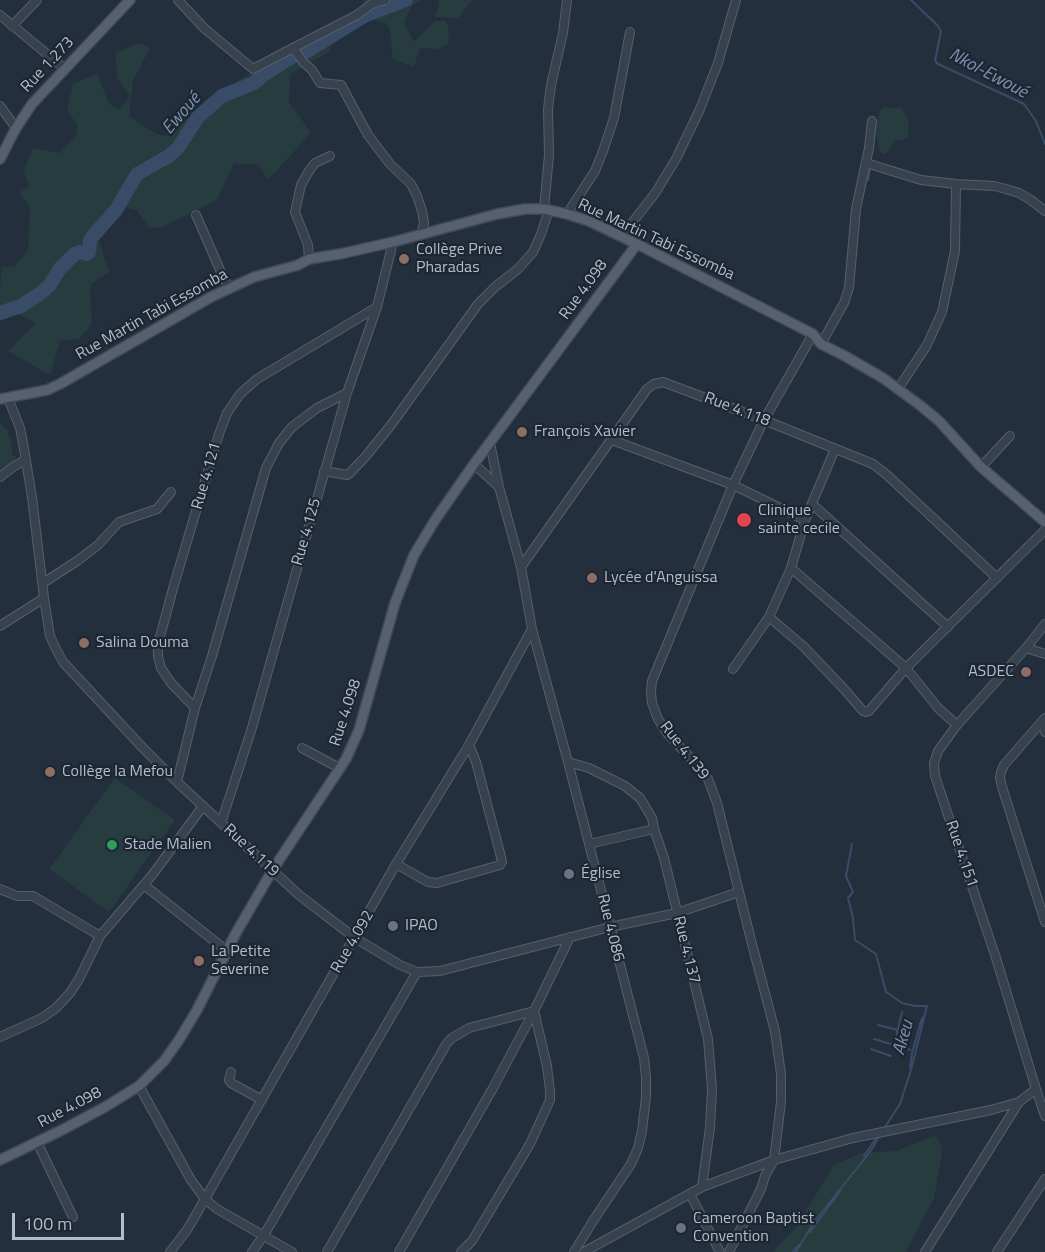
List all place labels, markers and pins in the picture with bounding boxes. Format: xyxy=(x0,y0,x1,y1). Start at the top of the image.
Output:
place label: Collège Prive Pharadas xyxy=(416,240,502,278)
marker: Collège Prive Pharadas xyxy=(397,252,411,266)
place label: François Xavier xyxy=(534,422,636,442)
marker: François Xavier xyxy=(515,425,529,439)
place label: Clinique sainte cecile xyxy=(758,501,840,539)
marker: Clinique sainte cecile xyxy=(735,511,753,529)
place label: Lycée d'Anguissa xyxy=(604,568,717,588)
marker: Lycée d'Anguissa xyxy=(585,571,599,585)
place label: Salina Douma xyxy=(96,633,189,653)
marker: Salina Douma xyxy=(77,636,91,650)
place label: ASDEC xyxy=(968,662,1014,682)
marker: ASDEC xyxy=(1019,665,1033,679)
place label: Collège la Mefou xyxy=(62,762,173,782)
marker: Collège la Mefou xyxy=(43,765,57,779)
place label: Stade Malien xyxy=(124,835,212,855)
marker: Stade Malien xyxy=(105,838,119,852)
place label: Église xyxy=(581,864,621,884)
marker: Église xyxy=(562,867,576,881)
place label: IPAO xyxy=(405,916,438,936)
marker: IPAO xyxy=(386,919,400,933)
place label: La Petite Severine xyxy=(211,942,270,980)
marker: La Petite Severine xyxy=(192,954,206,968)
place label: Cameroon Baptist Convention xyxy=(693,1209,814,1247)
marker: Cameroon Baptist Convention xyxy=(674,1221,688,1235)

